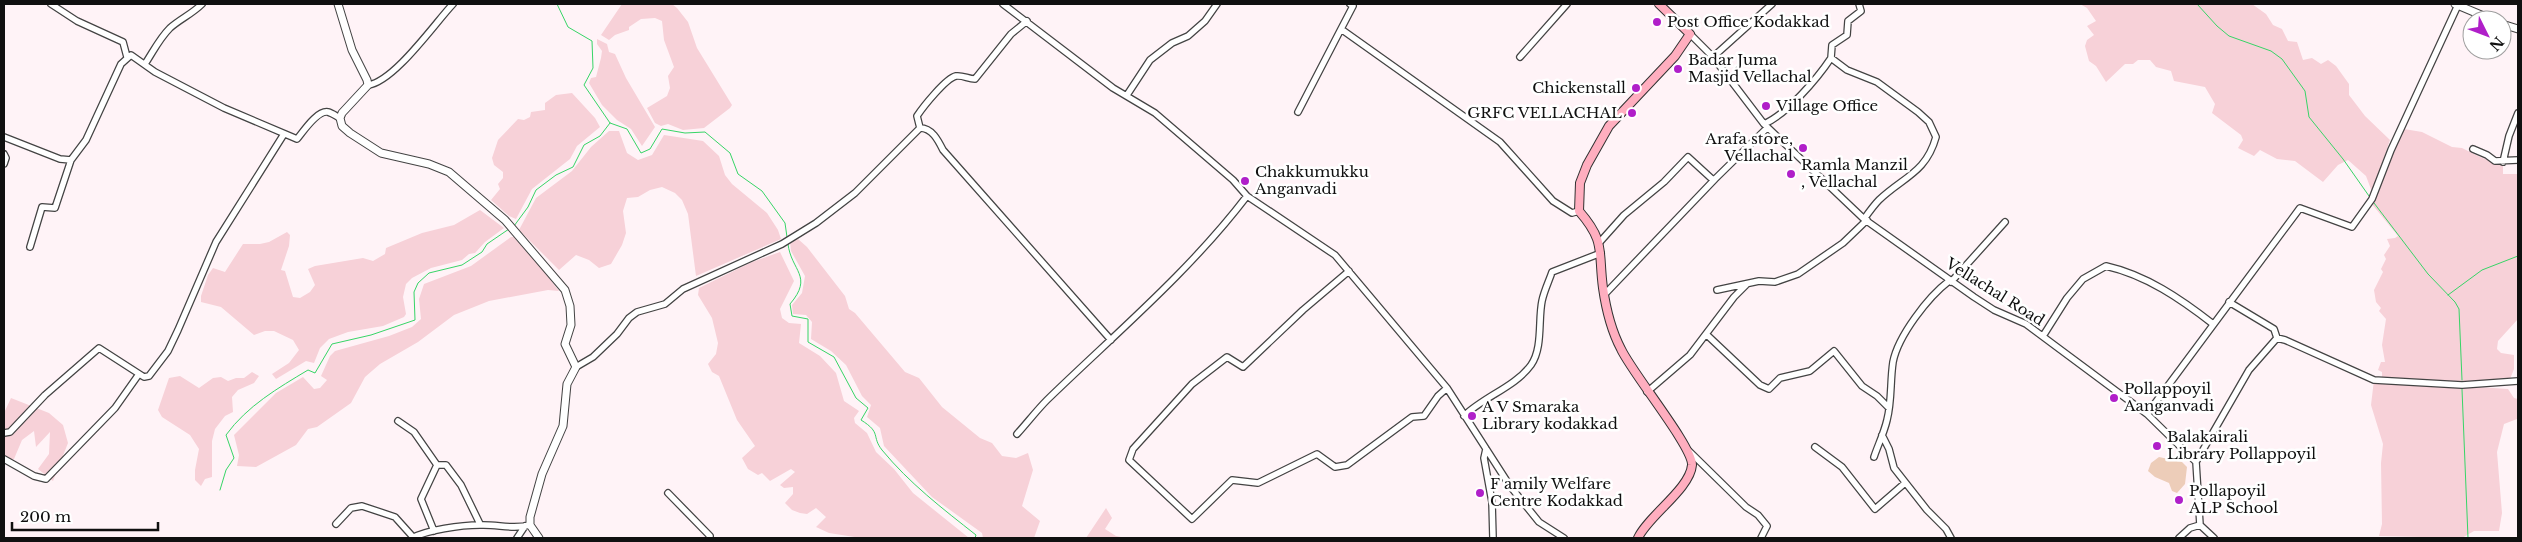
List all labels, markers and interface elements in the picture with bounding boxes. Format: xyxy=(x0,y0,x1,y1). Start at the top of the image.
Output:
north arrow xyxy=(2462,10,2512,60)
place label: Post Office Kodakkad xyxy=(1667,12,1830,31)
marker: Post Office Kodakkad xyxy=(1651,16,1663,28)
text: N xyxy=(2486,33,2508,55)
place label: Badar Juma Masjid Vellachal xyxy=(1688,50,1812,86)
marker: Badar Juma Masjid Vellachal xyxy=(1672,63,1684,75)
place label: Chickenstall xyxy=(1532,78,1626,97)
marker: Chickenstall xyxy=(1630,82,1642,94)
place label: Village Office xyxy=(1775,96,1878,115)
marker: Village Office xyxy=(1760,100,1772,112)
place label: GRFC VELLACHAL xyxy=(1467,103,1622,122)
marker: GRFC VELLACHAL xyxy=(1626,107,1638,119)
place label: Arafa store, Vellachal xyxy=(1704,129,1793,165)
marker: Arafa store, Vellachal xyxy=(1797,142,1809,154)
place label: Ramla Manzil , Vellachal xyxy=(1801,155,1908,191)
place label: Chakkumukku Anganvadi xyxy=(1254,162,1369,198)
marker: Ramla Manzil , Vellachal xyxy=(1785,168,1797,180)
marker: Chakkumukku Anganvadi xyxy=(1239,175,1251,187)
street label: Vellachal Road xyxy=(1942,253,2048,330)
place label: Pollappoyil Aanganvadi xyxy=(2123,379,2214,415)
marker: Pollappoyil Aanganvadi xyxy=(2108,392,2120,404)
place label: A V Smaraka Library kodakkad xyxy=(1481,397,1618,433)
marker: A V Smaraka Library kodakkad xyxy=(1466,410,1478,422)
place label: Balakairali Library Pollappoyil xyxy=(2167,427,2316,463)
marker: Balakairali Library Pollappoyil xyxy=(2151,440,2163,452)
place label: F amily Welfare Centre Kodakkad xyxy=(1490,474,1623,510)
place label: Pollapoyil ALP School xyxy=(2188,481,2278,517)
marker: F amily Welfare Centre Kodakkad xyxy=(1474,487,1486,499)
marker: Pollapoyil ALP School xyxy=(2173,494,2185,506)
scale bar xyxy=(12,500,159,532)
text: 200 m xyxy=(20,507,71,526)

